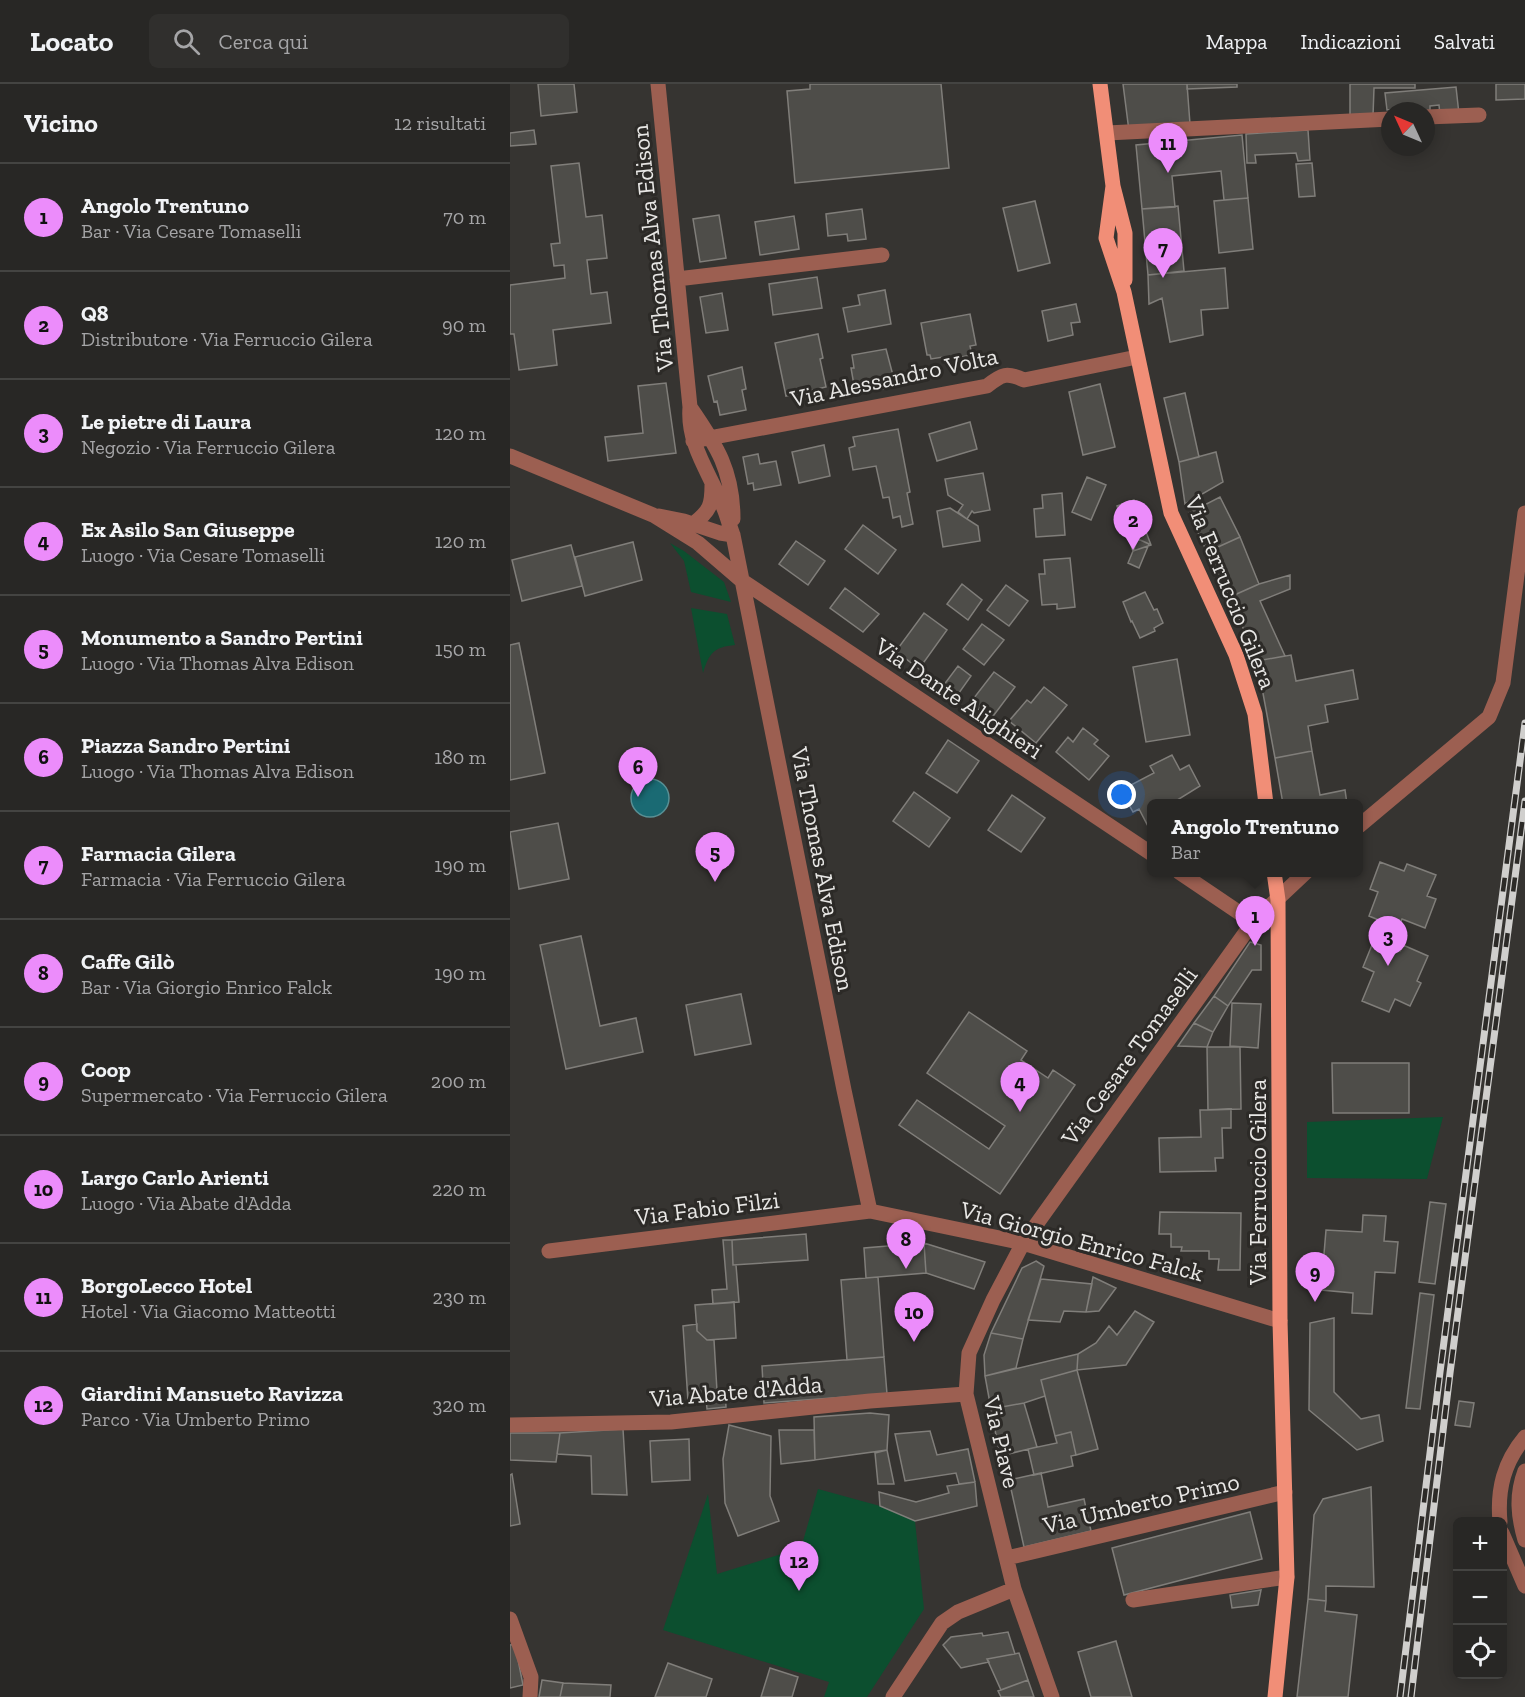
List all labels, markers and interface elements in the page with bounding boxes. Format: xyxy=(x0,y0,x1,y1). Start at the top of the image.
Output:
search box xyxy=(149,14,569,68)
text: Locato xyxy=(30,25,113,58)
icon: search xyxy=(170,25,203,58)
text: Cerca qui xyxy=(218,28,308,55)
text: Mappa xyxy=(1206,29,1267,54)
text: Indicazioni xyxy=(1300,29,1401,54)
text: Salvati xyxy=(1434,29,1495,54)
north arrow xyxy=(1381,102,1435,156)
text: Vicino xyxy=(24,107,98,139)
text: 12 risultati xyxy=(394,111,486,135)
street label: Via Thomas Alva Edison xyxy=(625,123,679,374)
pin: 11 xyxy=(1148,124,1188,173)
text: Angolo Trentuno xyxy=(81,192,249,219)
text: 1 xyxy=(39,205,48,229)
text: 70 m xyxy=(443,205,486,229)
text: Bar · Via Cesare Tomaselli xyxy=(81,219,301,243)
pin: 7 xyxy=(1144,228,1182,278)
text: Q8 xyxy=(81,300,109,327)
text: 2 xyxy=(38,313,49,337)
text: 90 m xyxy=(442,313,486,337)
text: Distributore · Via Ferruccio Gilera xyxy=(81,327,373,351)
street label: Via Alessandro Volta xyxy=(787,341,1001,413)
text: Le pietre di Laura xyxy=(81,408,251,435)
text: 3 xyxy=(38,421,49,445)
text: 120 m xyxy=(435,421,486,445)
text: Negozio · Via Ferruccio Gilera xyxy=(81,435,335,459)
street label: Via Ferruccio Gilera xyxy=(1179,490,1283,693)
pin: 2 xyxy=(1114,500,1152,550)
text: Ex Asilo San Giuseppe xyxy=(81,516,295,543)
text: 4 xyxy=(38,529,49,553)
text: 120 m xyxy=(435,529,486,553)
text: Luogo · Via Cesare Tomaselli xyxy=(81,543,325,567)
text: Monumento a Sandro Pertini xyxy=(81,624,363,651)
street label: Via Dante Alighieri xyxy=(869,631,1049,765)
text: 5 xyxy=(38,637,49,661)
text: 150 m xyxy=(435,637,486,661)
text: Luogo · Via Thomas Alva Edison xyxy=(81,651,354,675)
text: Piazza Sandro Pertini xyxy=(81,732,290,759)
street label: Via Thomas Alva Edison xyxy=(785,744,861,994)
text: 6 xyxy=(38,745,49,769)
text: 180 m xyxy=(434,745,486,769)
pin: 6 xyxy=(618,748,658,797)
text: Luogo · Via Thomas Alva Edison xyxy=(81,759,354,783)
your location xyxy=(1107,780,1136,809)
popup xyxy=(1147,799,1363,877)
text: Angolo Trentuno xyxy=(1171,813,1339,840)
pin: 5 xyxy=(696,832,734,882)
text: Farmacia Gilera xyxy=(81,840,236,867)
text: Bar xyxy=(1171,840,1201,864)
text: 7 xyxy=(39,853,48,877)
text: 190 m xyxy=(434,853,486,877)
text: Farmacia · Via Ferruccio Gilera xyxy=(81,867,346,891)
pin: 1 xyxy=(1236,896,1274,946)
pin: 3 xyxy=(1368,916,1408,966)
text: Caffe Gilò xyxy=(81,948,174,975)
text: 8 xyxy=(38,961,49,985)
text: 190 m xyxy=(434,961,486,985)
street label: Via Cesare Tomaselli xyxy=(1054,961,1204,1152)
text: Bar · Via Giorgio Enrico Falck xyxy=(81,975,332,999)
text: Coop xyxy=(81,1056,131,1083)
pin: 4 xyxy=(1000,1062,1040,1112)
text: 9 xyxy=(38,1069,49,1093)
text: 200 m xyxy=(431,1069,486,1093)
street label: Via Ferruccio Gilera xyxy=(1243,1079,1272,1286)
text: Supermercato · Via Ferruccio Gilera xyxy=(81,1083,388,1107)
text: Largo Carlo Arienti xyxy=(81,1164,269,1191)
text: 10 xyxy=(34,1177,53,1201)
text: 220 m xyxy=(432,1177,486,1201)
street label: Via Fabio Filzi xyxy=(632,1185,781,1231)
text: Luogo · Via Abate d'Adda xyxy=(81,1191,291,1215)
street label: Via Giorgio Enrico Falck xyxy=(956,1194,1207,1288)
pin: 8 xyxy=(886,1220,926,1269)
pin: 9 xyxy=(1296,1252,1334,1302)
text: BorgoLecco Hotel xyxy=(81,1272,252,1299)
text: 11 xyxy=(35,1285,52,1309)
text: 230 m xyxy=(433,1285,486,1309)
pin: 10 xyxy=(894,1292,934,1342)
text: Hotel · Via Giacomo Matteotti xyxy=(81,1299,336,1323)
street label: Via Abate d'Adda xyxy=(648,1369,824,1413)
text: Giardini Mansueto Ravizza xyxy=(81,1380,343,1407)
street label: Via Piave xyxy=(977,1392,1027,1491)
text: 12 xyxy=(34,1393,53,1417)
text: 320 m xyxy=(433,1393,486,1417)
text: Parco · Via Umberto Primo xyxy=(81,1407,310,1431)
street label: Via Umberto Primo xyxy=(1039,1466,1242,1540)
map controls xyxy=(1453,1517,1507,1679)
button: + xyxy=(1453,1517,1507,1571)
pin: 12 xyxy=(780,1542,818,1591)
button: − xyxy=(1453,1571,1507,1625)
button: locate xyxy=(1453,1625,1507,1679)

